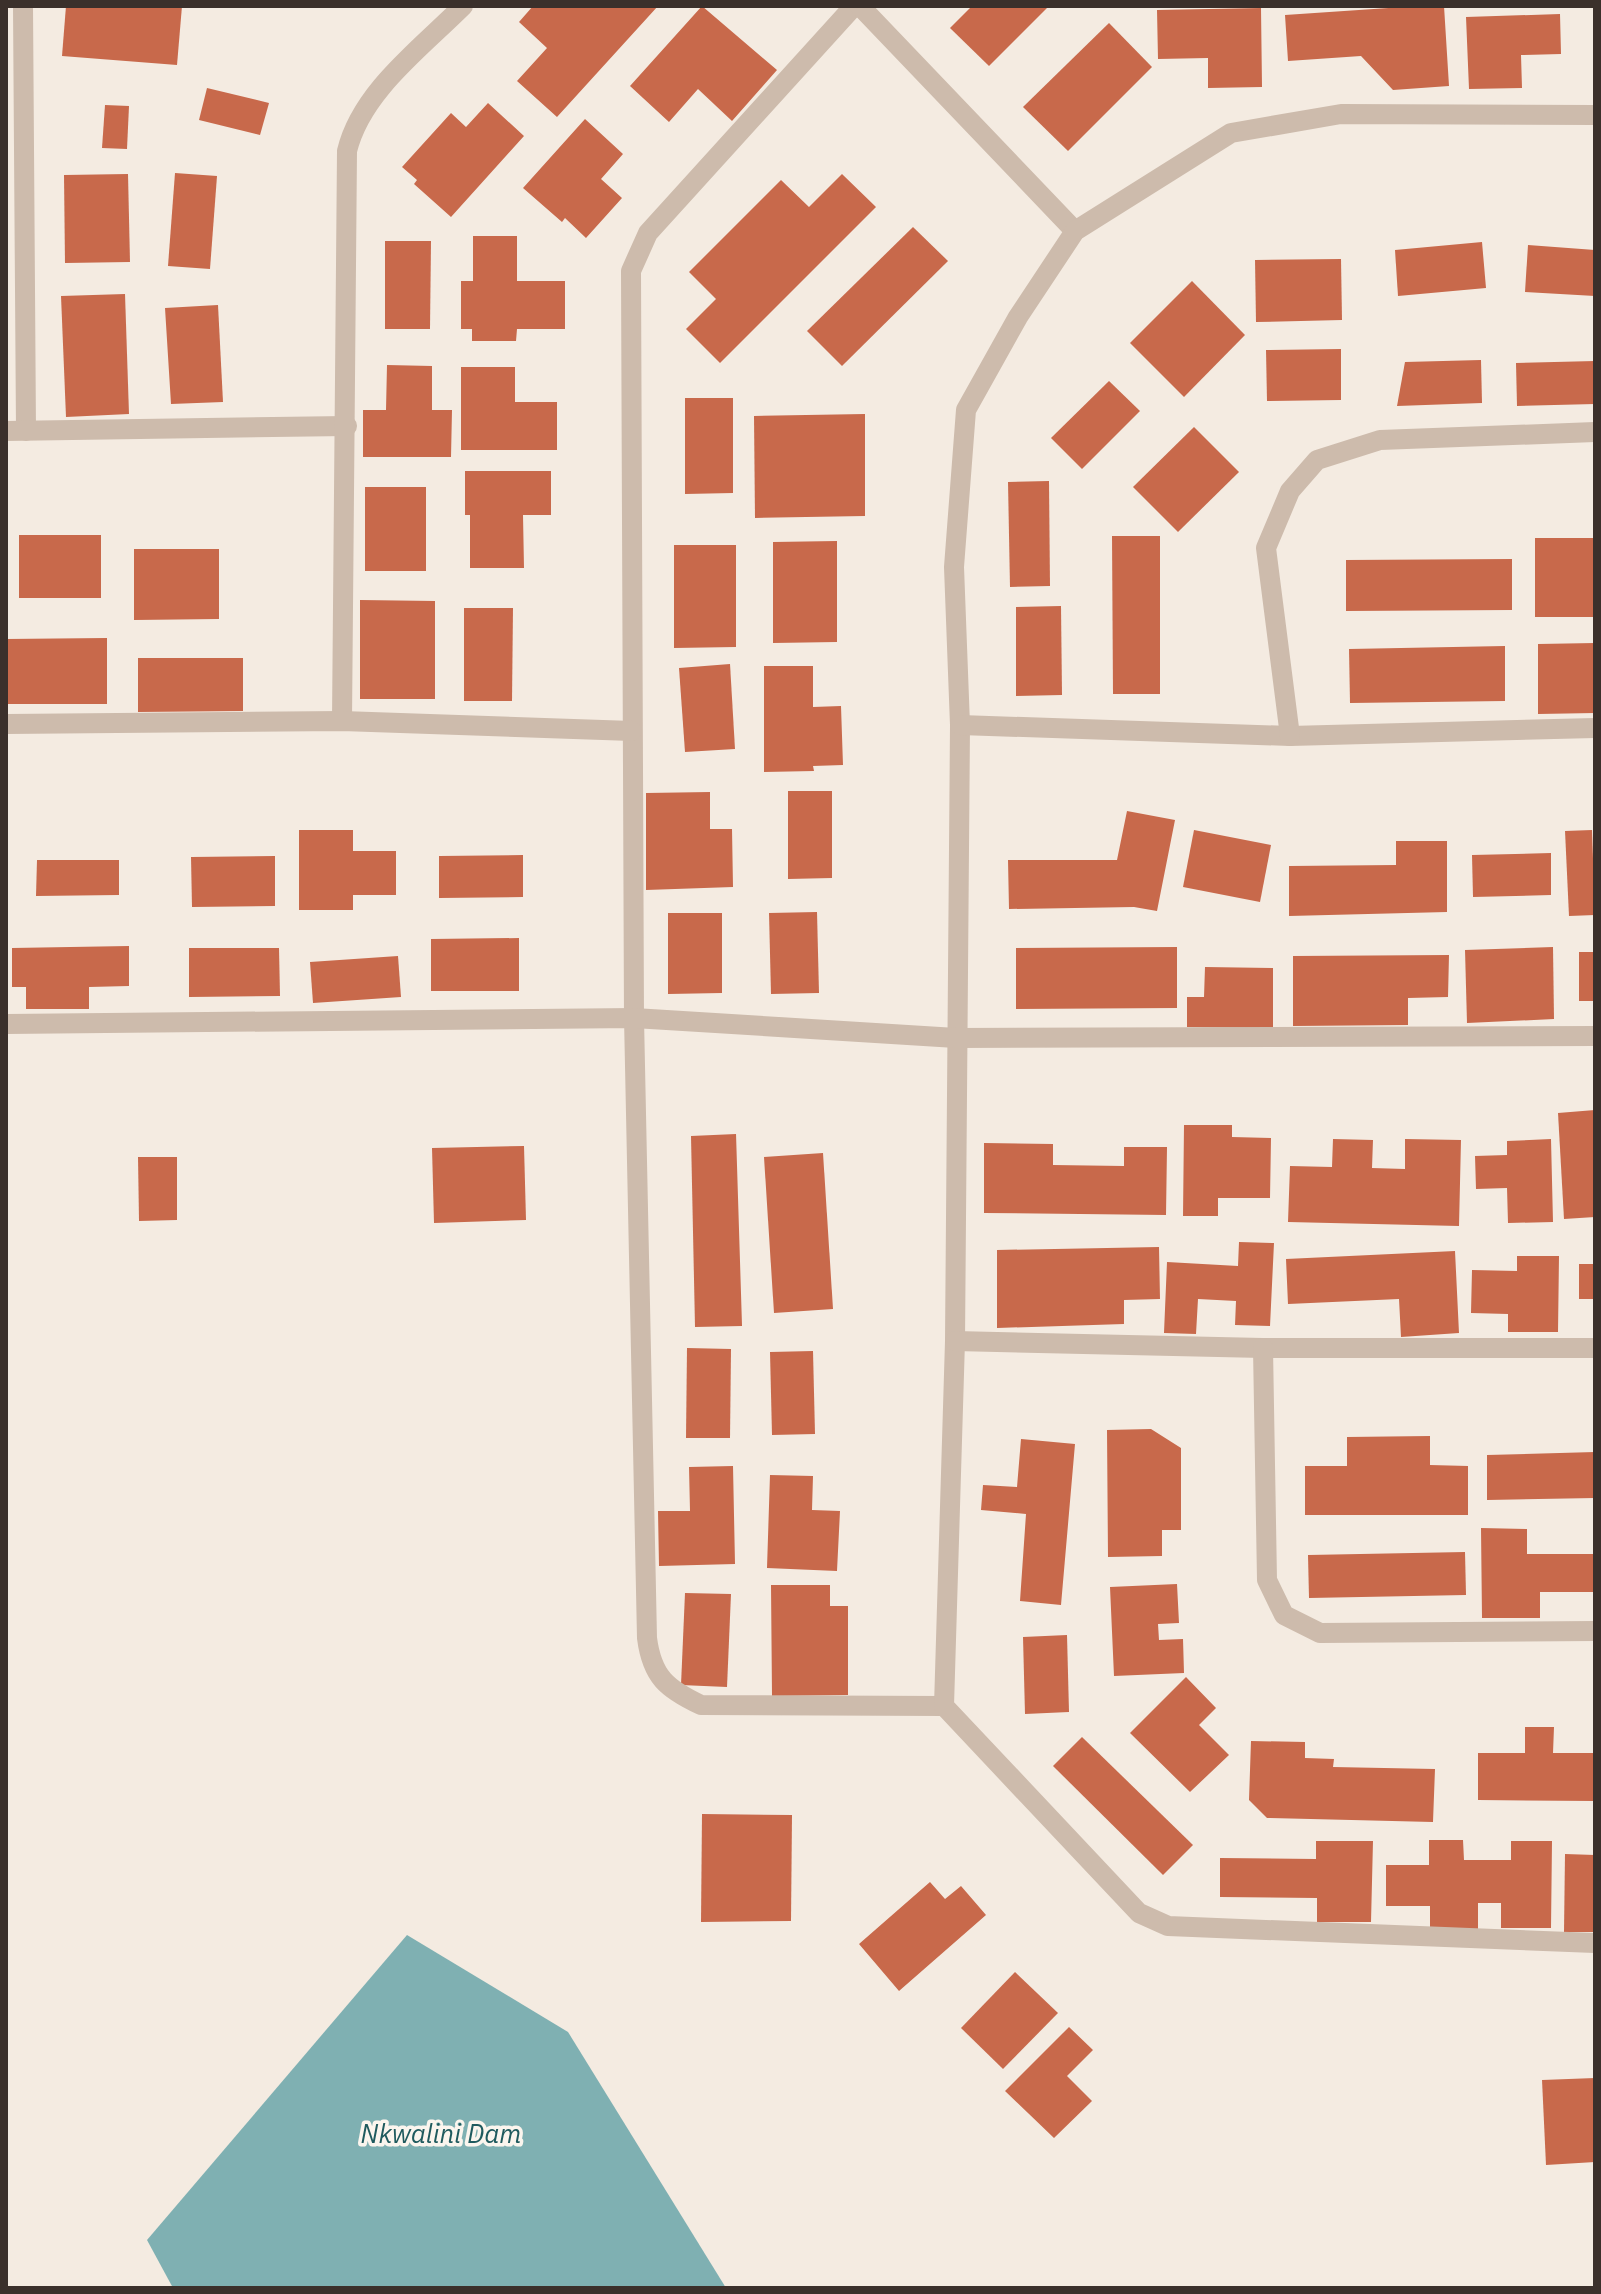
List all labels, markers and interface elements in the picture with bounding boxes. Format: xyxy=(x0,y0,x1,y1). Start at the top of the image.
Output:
water label: Nkwalini Dam xyxy=(361,2116,521,2150)

